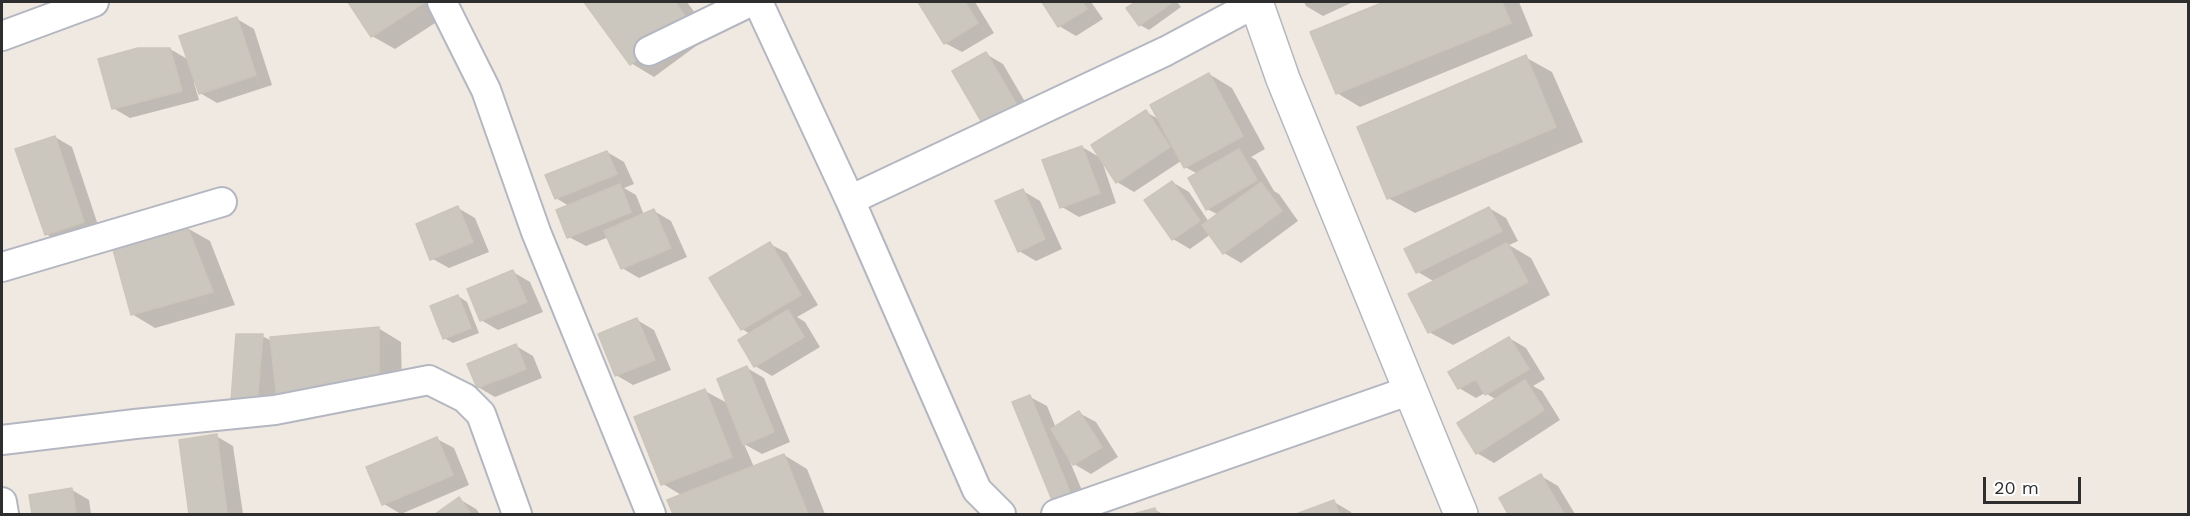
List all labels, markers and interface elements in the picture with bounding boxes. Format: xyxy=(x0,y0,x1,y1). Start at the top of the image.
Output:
scale bar xyxy=(1986,465,2084,503)
text: 20 m xyxy=(1994,477,2039,498)

